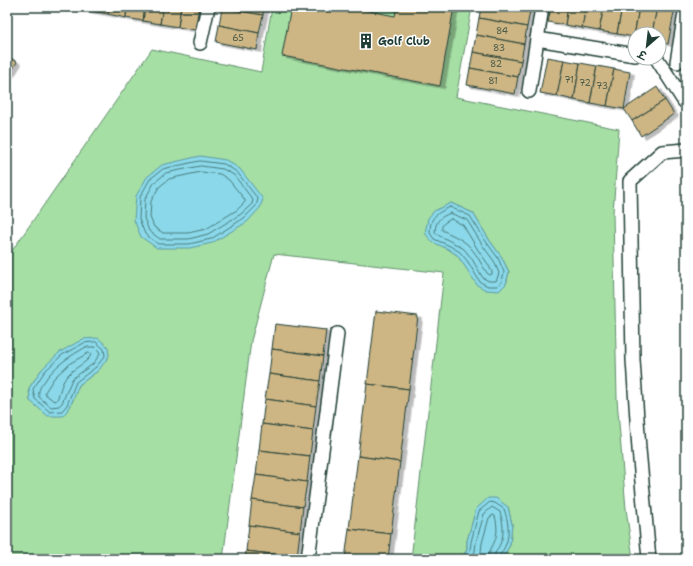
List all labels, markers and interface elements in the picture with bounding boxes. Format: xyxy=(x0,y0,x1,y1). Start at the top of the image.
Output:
house number: 84 xyxy=(496,25,508,37)
north arrow xyxy=(627,26,667,66)
house number: 65 xyxy=(232,32,244,44)
building icon: Golf Club xyxy=(357,32,375,50)
place label: Golf Club xyxy=(378,34,430,49)
house number: 83 xyxy=(493,42,505,54)
text: उ xyxy=(634,45,650,63)
house number: 82 xyxy=(490,58,502,70)
house number: 71 xyxy=(564,74,574,86)
house number: 81 xyxy=(488,75,498,87)
house number: 72 xyxy=(579,77,591,89)
house number: 73 xyxy=(596,80,608,92)

